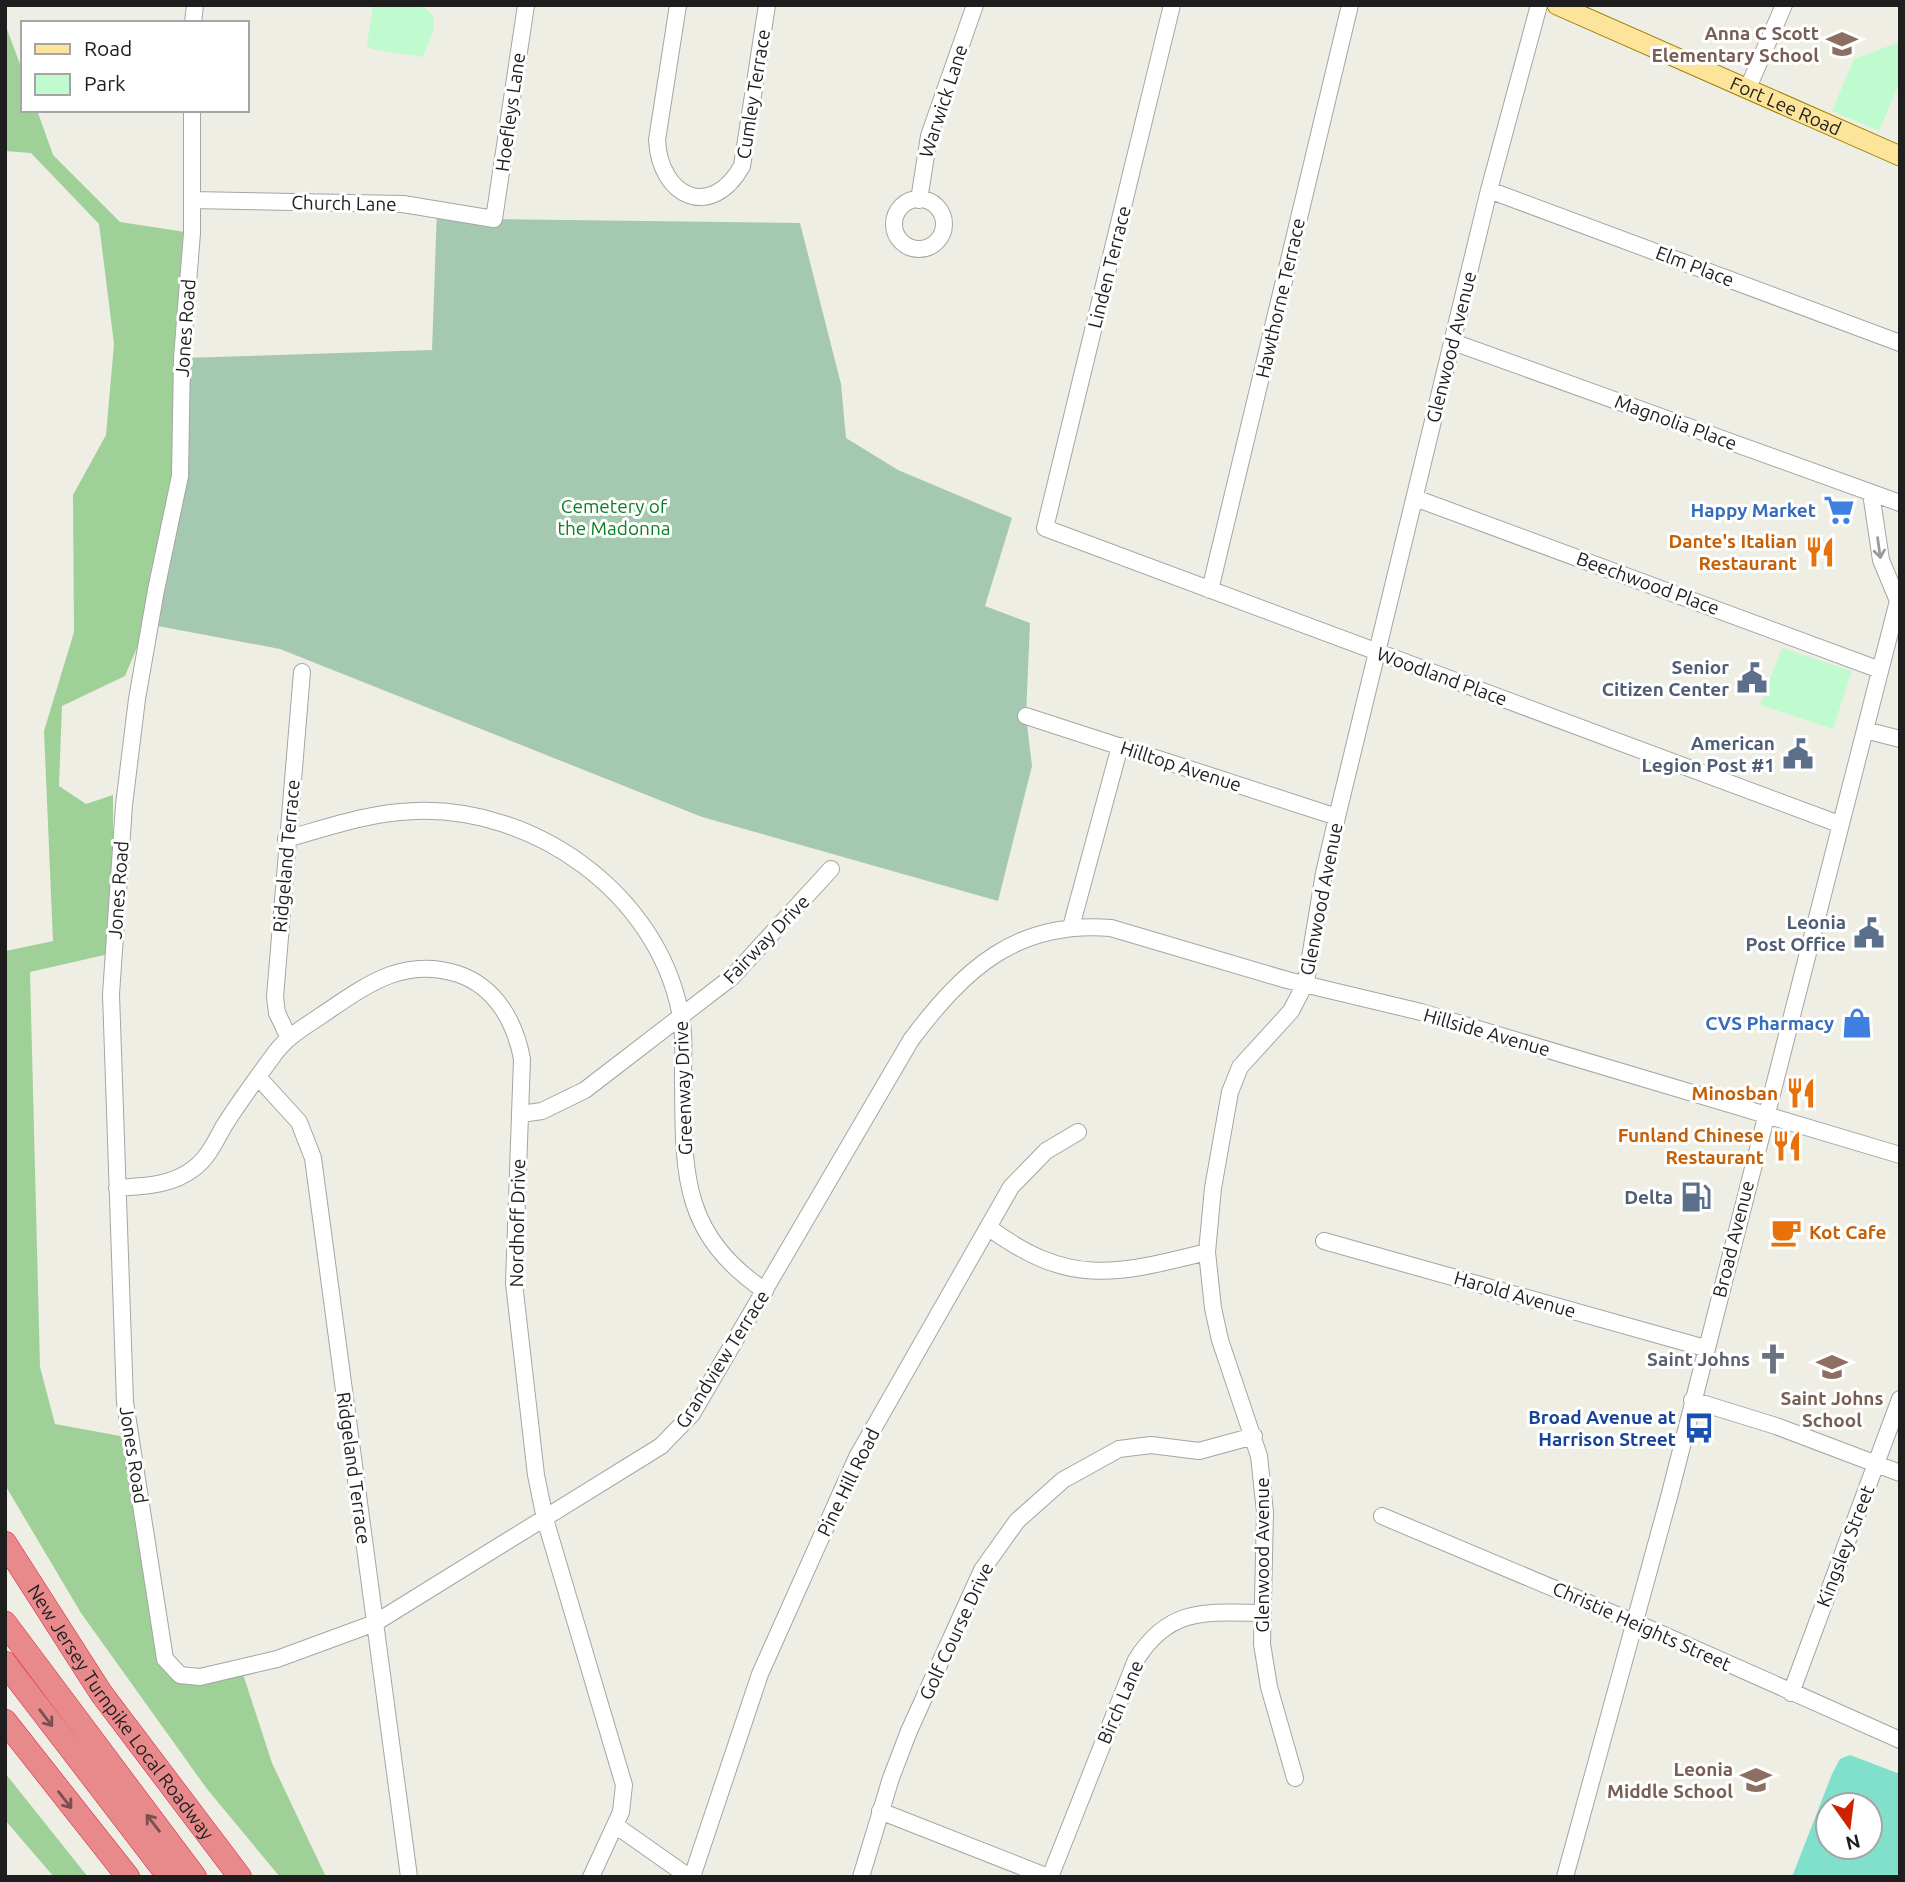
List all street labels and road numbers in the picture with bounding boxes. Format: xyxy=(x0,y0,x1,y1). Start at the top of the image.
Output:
street label: Cumley Terrace xyxy=(732,27,774,161)
street label: Warwick Lane xyxy=(914,42,972,160)
street label: Hoefleys Lane xyxy=(491,51,529,173)
street label: Fort Lee Road xyxy=(1727,72,1845,140)
street label: Church Lane xyxy=(291,191,397,215)
street label: Linden Terrace xyxy=(1083,203,1135,331)
street label: Hawthorne Terrace xyxy=(1251,216,1309,380)
street label: Elm Place xyxy=(1653,241,1737,291)
street label: Glenwood Avenue xyxy=(1422,269,1480,425)
street label: Jones Road xyxy=(171,278,199,378)
street label: Magnolia Place xyxy=(1612,390,1740,454)
street label: Beechwood Place xyxy=(1574,547,1722,619)
street label: Woodland Place xyxy=(1374,642,1510,710)
street label: Hilltop Avenue xyxy=(1118,736,1244,796)
street label: Ridgeland Terrace xyxy=(268,779,304,933)
street label: Glenwood Avenue xyxy=(1295,821,1347,977)
street label: Jones Road xyxy=(104,840,132,940)
street label: Fairway Drive xyxy=(718,890,814,988)
street label: Hillside Avenue xyxy=(1421,1003,1553,1061)
street label: Greenway Drive xyxy=(670,1020,696,1156)
street label: Nordhoff Drive xyxy=(505,1158,529,1288)
street label: Broad Avenue xyxy=(1708,1178,1758,1300)
street label: Harold Avenue xyxy=(1452,1266,1578,1322)
street label: Grandview Terrace xyxy=(671,1286,773,1432)
street label: Ridgeland Terrace xyxy=(332,1390,376,1546)
street label: Jones Road xyxy=(115,1405,153,1505)
street label: Pine Hill Road xyxy=(812,1424,884,1540)
street label: Glenwood Avenue xyxy=(1251,1477,1273,1633)
street label: Kingsley Street xyxy=(1812,1482,1879,1610)
street label: Golf Course Drive xyxy=(915,1559,997,1703)
street label: Christie Heights Street xyxy=(1549,1577,1735,1675)
street label: New Jersey Turnpike Local Roadway xyxy=(23,1580,219,1844)
street label: Birch Lane xyxy=(1093,1657,1147,1747)

